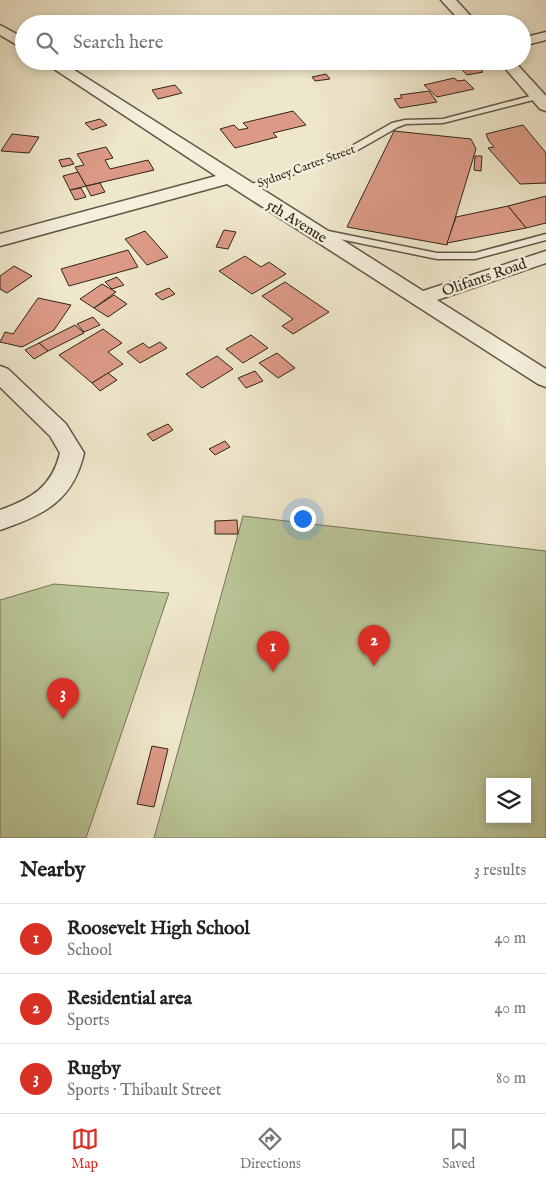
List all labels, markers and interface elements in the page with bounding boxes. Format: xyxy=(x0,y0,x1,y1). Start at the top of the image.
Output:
search box xyxy=(15,15,531,70)
icon: search xyxy=(33,29,61,57)
text: Search here xyxy=(73,31,164,55)
street label: Sydney Carter Street xyxy=(255,142,357,191)
street label: 5th Avenue xyxy=(263,195,331,247)
street label: Olifants Road xyxy=(439,254,530,301)
your location xyxy=(290,506,316,532)
pin: 2 xyxy=(358,625,390,666)
pin: 1 xyxy=(257,631,289,672)
pin: 3 xyxy=(47,678,79,719)
map controls xyxy=(486,778,531,823)
button: layers xyxy=(486,778,531,823)
text: Nearby xyxy=(20,857,85,884)
text: 3 results xyxy=(474,861,526,881)
text: Roosevelt High School xyxy=(67,917,250,941)
text: 1 xyxy=(33,929,39,949)
text: 40 m xyxy=(494,929,526,949)
text: School xyxy=(67,941,112,961)
text: Residential area xyxy=(67,987,192,1011)
text: 2 xyxy=(32,999,40,1019)
text: 40 m xyxy=(494,999,526,1019)
text: Sports xyxy=(67,1011,109,1031)
text: Rugby xyxy=(67,1057,121,1081)
text: 3 xyxy=(33,1069,39,1089)
text: 80 m xyxy=(496,1069,526,1089)
text: Sports · Thibault Street xyxy=(67,1081,221,1101)
tab: Map xyxy=(71,1125,99,1173)
tab: Directions xyxy=(240,1125,301,1173)
tab: Saved xyxy=(442,1125,475,1173)

